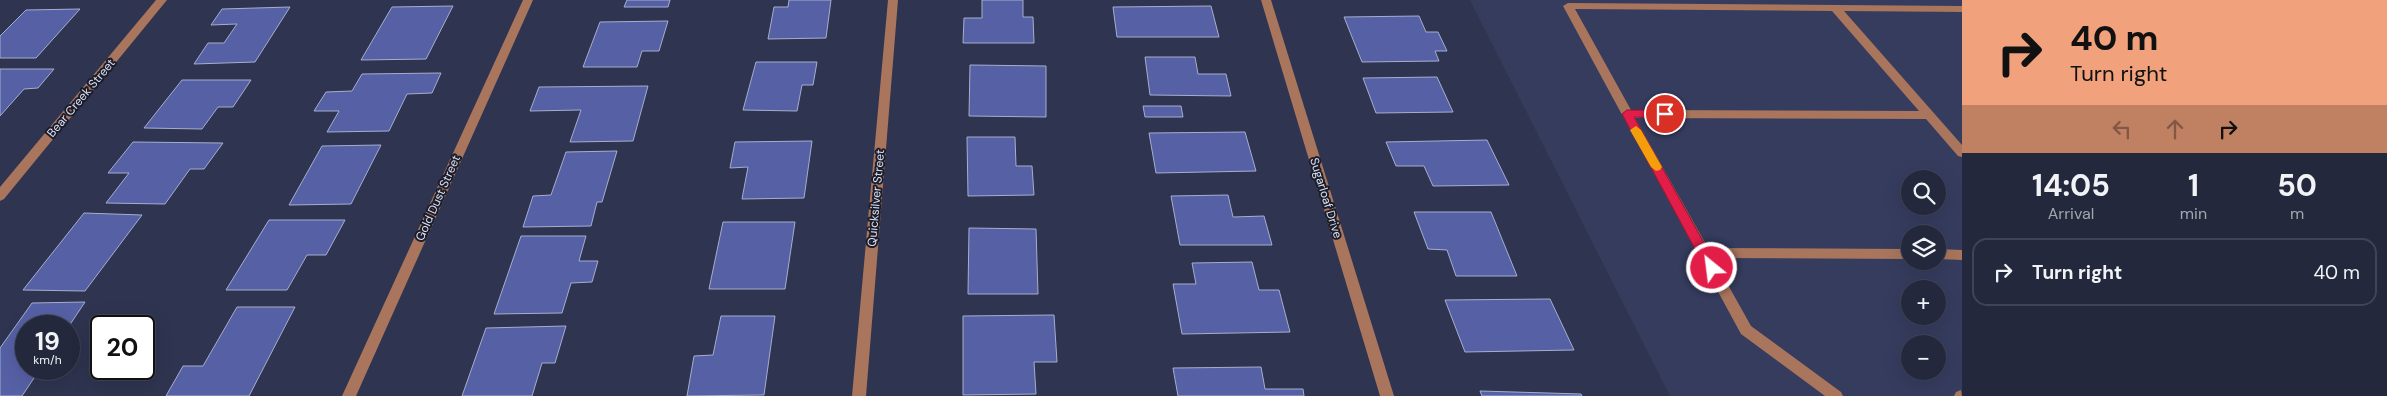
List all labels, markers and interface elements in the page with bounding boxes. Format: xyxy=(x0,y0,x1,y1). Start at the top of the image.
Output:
text: 40 m xyxy=(2070,15,2159,61)
icon: right xyxy=(1987,20,2052,85)
street label: Bear Creek Street xyxy=(43,55,119,141)
text: Turn right xyxy=(2070,59,2167,88)
pin xyxy=(1644,93,1686,135)
icon: arrive xyxy=(1651,100,1679,128)
icon: left xyxy=(2108,115,2136,143)
icon: ahead xyxy=(2161,115,2189,143)
icon: right xyxy=(2214,115,2242,143)
street label: Quicksilver Street xyxy=(864,148,888,247)
street label: Gold Dust Street xyxy=(412,152,464,243)
street label: Sugarloaf Drive xyxy=(1306,156,1346,240)
text: 14:05 xyxy=(2032,166,2110,205)
text: 1 xyxy=(2188,166,2199,205)
text: 50 xyxy=(2277,166,2317,205)
map controls xyxy=(1901,170,1946,380)
button: search xyxy=(1901,170,1946,215)
text: Arrival xyxy=(2048,203,2094,224)
text: min xyxy=(2180,203,2207,224)
text: m xyxy=(2290,203,2304,224)
button: layers xyxy=(1901,225,1946,270)
position arrow xyxy=(1685,241,1737,293)
icon: right xyxy=(1989,258,2017,286)
text: Turn right xyxy=(2032,260,2122,285)
text: 40 m xyxy=(2313,260,2360,285)
button: + xyxy=(1901,280,1946,325)
speed limit sign: 20 xyxy=(90,315,155,380)
text: 19 xyxy=(35,325,60,358)
button: − xyxy=(1901,335,1946,380)
text: km/h xyxy=(33,352,62,368)

